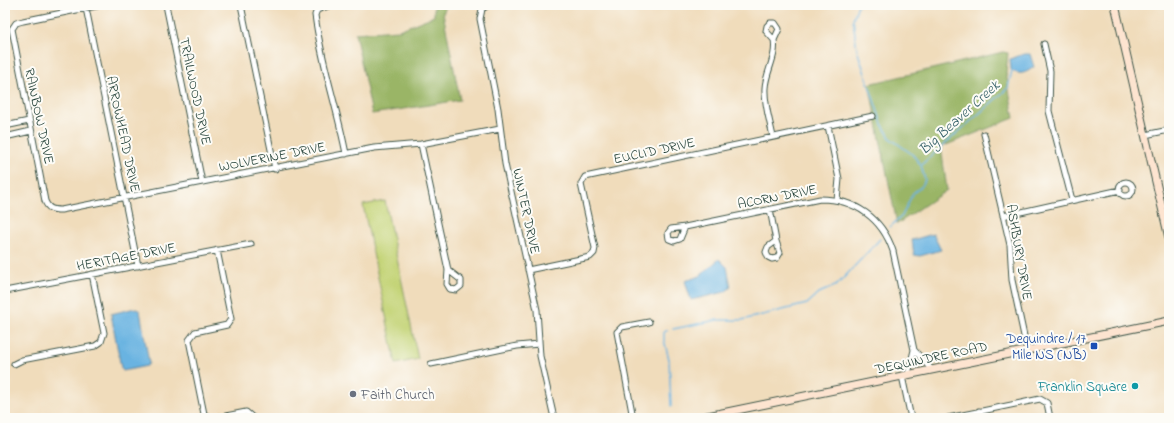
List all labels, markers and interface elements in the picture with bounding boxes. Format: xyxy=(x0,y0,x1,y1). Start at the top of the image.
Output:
street label: TRAILWOOD DRIVE xyxy=(173,36,216,147)
street label: RAINBOW DRIVE xyxy=(18,66,59,166)
street label: ARROWHEAD DRIVE xyxy=(100,74,145,195)
water label: Big Beaver Creek xyxy=(914,74,1007,161)
street label: EUCLID DRIVE xyxy=(612,133,697,170)
street label: WOLVERINE DRIVE xyxy=(217,137,327,178)
street label: WINTER DRIVE xyxy=(506,167,545,256)
street label: ACORN DRIVE xyxy=(736,179,819,215)
street label: ASHBURY DRIVE xyxy=(1000,203,1037,302)
street label: HERITAGE DRIVE xyxy=(75,238,178,277)
place label: Dequindre / 17 Mile NS (NB) xyxy=(1005,329,1086,366)
street label: DEQUINDRE ROAD xyxy=(872,336,989,381)
marker: Dequindre / 17 Mile NS (NB) xyxy=(1089,341,1099,351)
place label: Franklin Square xyxy=(1037,377,1128,398)
marker: Franklin Square xyxy=(1130,381,1140,391)
place label: Faith Church xyxy=(360,385,435,406)
marker: Faith Church xyxy=(348,389,358,399)

